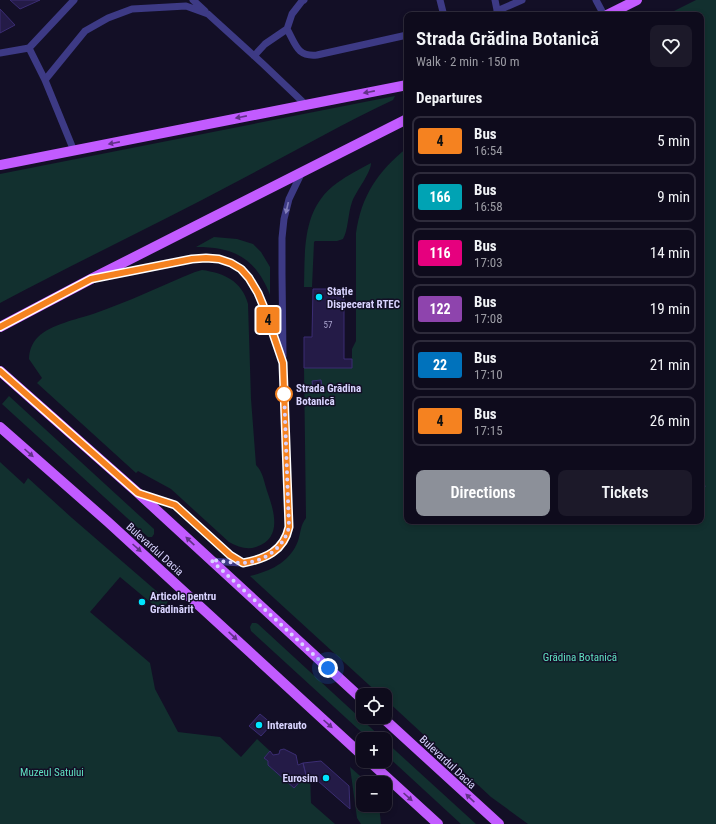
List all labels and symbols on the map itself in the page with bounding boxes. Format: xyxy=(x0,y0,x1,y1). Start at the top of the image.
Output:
one-way arrow xyxy=(363,89,375,95)
one-way arrow xyxy=(235,114,247,120)
one-way arrow xyxy=(108,140,120,146)
one-way arrow xyxy=(283,201,289,214)
place label: Stație Dispecerat RTEC xyxy=(327,285,400,311)
marker: Stație Dispecerat RTEC xyxy=(314,292,324,302)
line badge: 4 xyxy=(255,307,281,333)
house number: 57 xyxy=(324,320,333,330)
place label: Strada Grădina Botanică xyxy=(296,382,361,408)
marker: Strada Grădina Botanică xyxy=(275,385,293,403)
one-way arrow xyxy=(24,448,34,457)
street label: Bulevardul Dacia xyxy=(123,520,186,578)
one-way arrow xyxy=(185,536,195,546)
one-way arrow xyxy=(131,544,142,553)
place label: Articole pentru Grădinărit xyxy=(150,590,216,616)
marker: Articole pentru Grădinărit xyxy=(137,597,147,607)
one-way arrow xyxy=(228,631,237,640)
park label: Grădina Botanică xyxy=(543,651,617,664)
your location xyxy=(318,658,338,678)
place label: Interauto xyxy=(267,719,307,732)
one-way arrow xyxy=(324,719,333,728)
marker: Interauto xyxy=(254,720,264,730)
street label: Bulevardul Dacia xyxy=(417,733,479,792)
park label: Muzeul Satului xyxy=(20,766,84,779)
place label: Eurosim xyxy=(282,772,318,785)
marker: Eurosim xyxy=(321,773,331,783)
one-way arrow xyxy=(403,792,413,801)
one-way arrow xyxy=(465,793,475,802)

